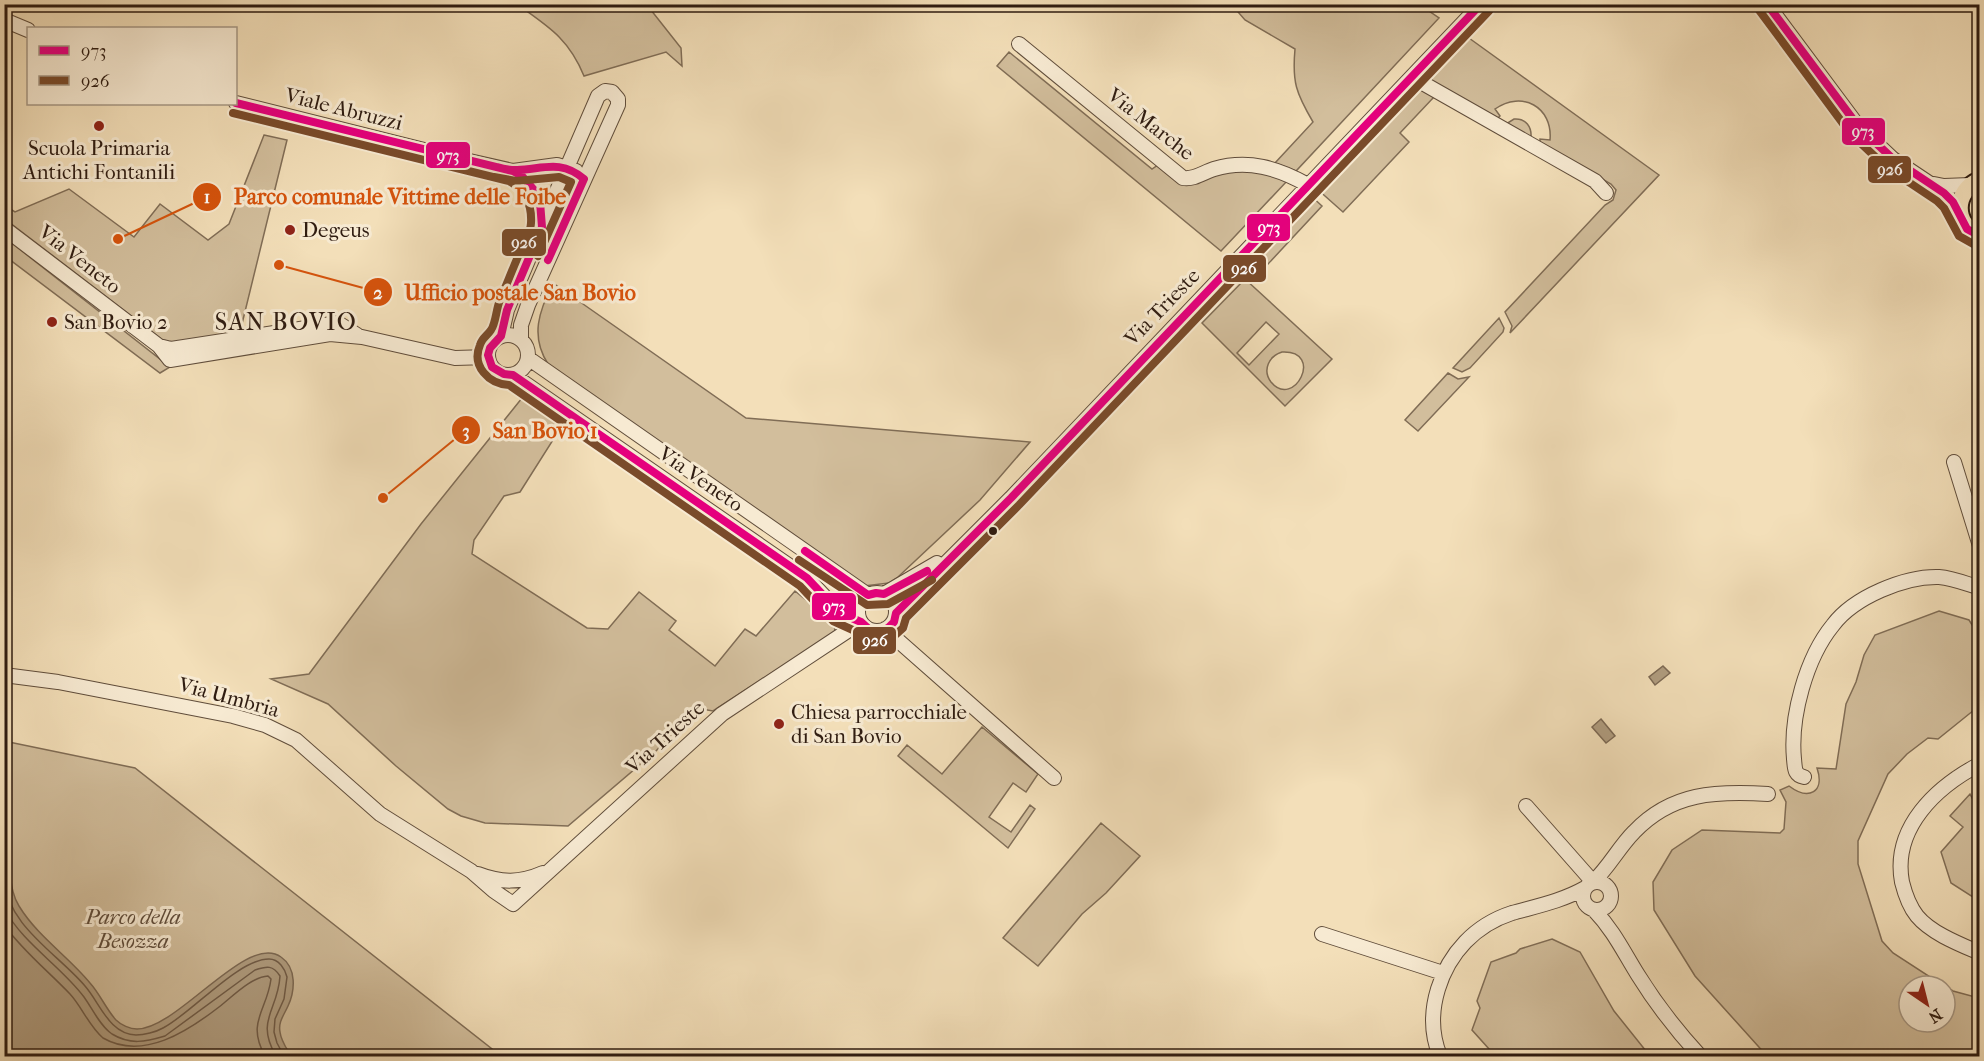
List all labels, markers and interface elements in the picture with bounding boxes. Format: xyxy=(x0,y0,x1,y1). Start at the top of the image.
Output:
legend xyxy=(27,27,237,105)
text: 973 xyxy=(81,41,107,62)
text: 926 xyxy=(81,71,110,92)
street label: Via Marche xyxy=(1102,82,1199,165)
street label: Viale Abruzzi xyxy=(282,83,405,135)
line badge: 973 xyxy=(1841,117,1886,146)
marker: Scuola Primaria Antichi Fontanili xyxy=(92,119,106,133)
text: 973 xyxy=(1851,122,1874,142)
place label: Scuola Primaria Antichi Fontanili xyxy=(22,136,175,184)
line badge: 973 xyxy=(425,141,471,169)
text: 973 xyxy=(436,146,459,166)
line badge: 926 xyxy=(1867,155,1912,184)
text: 926 xyxy=(1876,160,1903,180)
callout: Parco comunale Vittime delle Foibe xyxy=(192,177,578,217)
text: Parco comunale Vittime delle Foibe xyxy=(234,184,566,210)
text: 1 xyxy=(204,187,210,208)
line badge: 973 xyxy=(1246,213,1291,242)
place label: Degeus xyxy=(302,218,370,242)
text: 973 xyxy=(1257,218,1280,238)
street label: Via Veneto xyxy=(33,219,126,298)
marker: Degeus xyxy=(283,223,297,237)
line badge: 926 xyxy=(501,228,547,257)
text: 926 xyxy=(510,233,537,253)
line badge: 926 xyxy=(1222,254,1267,283)
text: 926 xyxy=(1230,259,1257,279)
street label: Via Trieste xyxy=(1119,264,1205,351)
callout: Ufficio postale San Bovio xyxy=(363,272,648,312)
text: Ufficio postale San Bovio xyxy=(403,280,636,306)
text: 2 xyxy=(373,283,383,304)
district label: SAN BOVIO xyxy=(215,308,357,336)
place label: San Bovio 2 xyxy=(64,310,168,334)
marker: San Bovio 2 xyxy=(45,315,59,329)
callout: San Bovio 1 xyxy=(451,410,610,450)
text: San Bovio 1 xyxy=(492,418,598,444)
text: 3 xyxy=(462,421,470,442)
street label: Via Veneto xyxy=(653,441,748,517)
unlabelled marker xyxy=(987,525,999,537)
line badge: 973 xyxy=(811,592,857,621)
text: 973 xyxy=(822,597,845,617)
line badge: 926 xyxy=(852,626,897,655)
text: 926 xyxy=(861,631,888,651)
street label: Via Umbria xyxy=(175,672,282,722)
street label: Via Trieste xyxy=(620,695,709,779)
place label: Chiesa parrocchiale di San Bovio xyxy=(791,700,967,748)
marker: Chiesa parrocchiale di San Bovio xyxy=(772,717,786,731)
park label: Parco della Besozza xyxy=(84,905,181,953)
north arrow xyxy=(1897,974,1957,1034)
text: N xyxy=(1924,1005,1946,1028)

